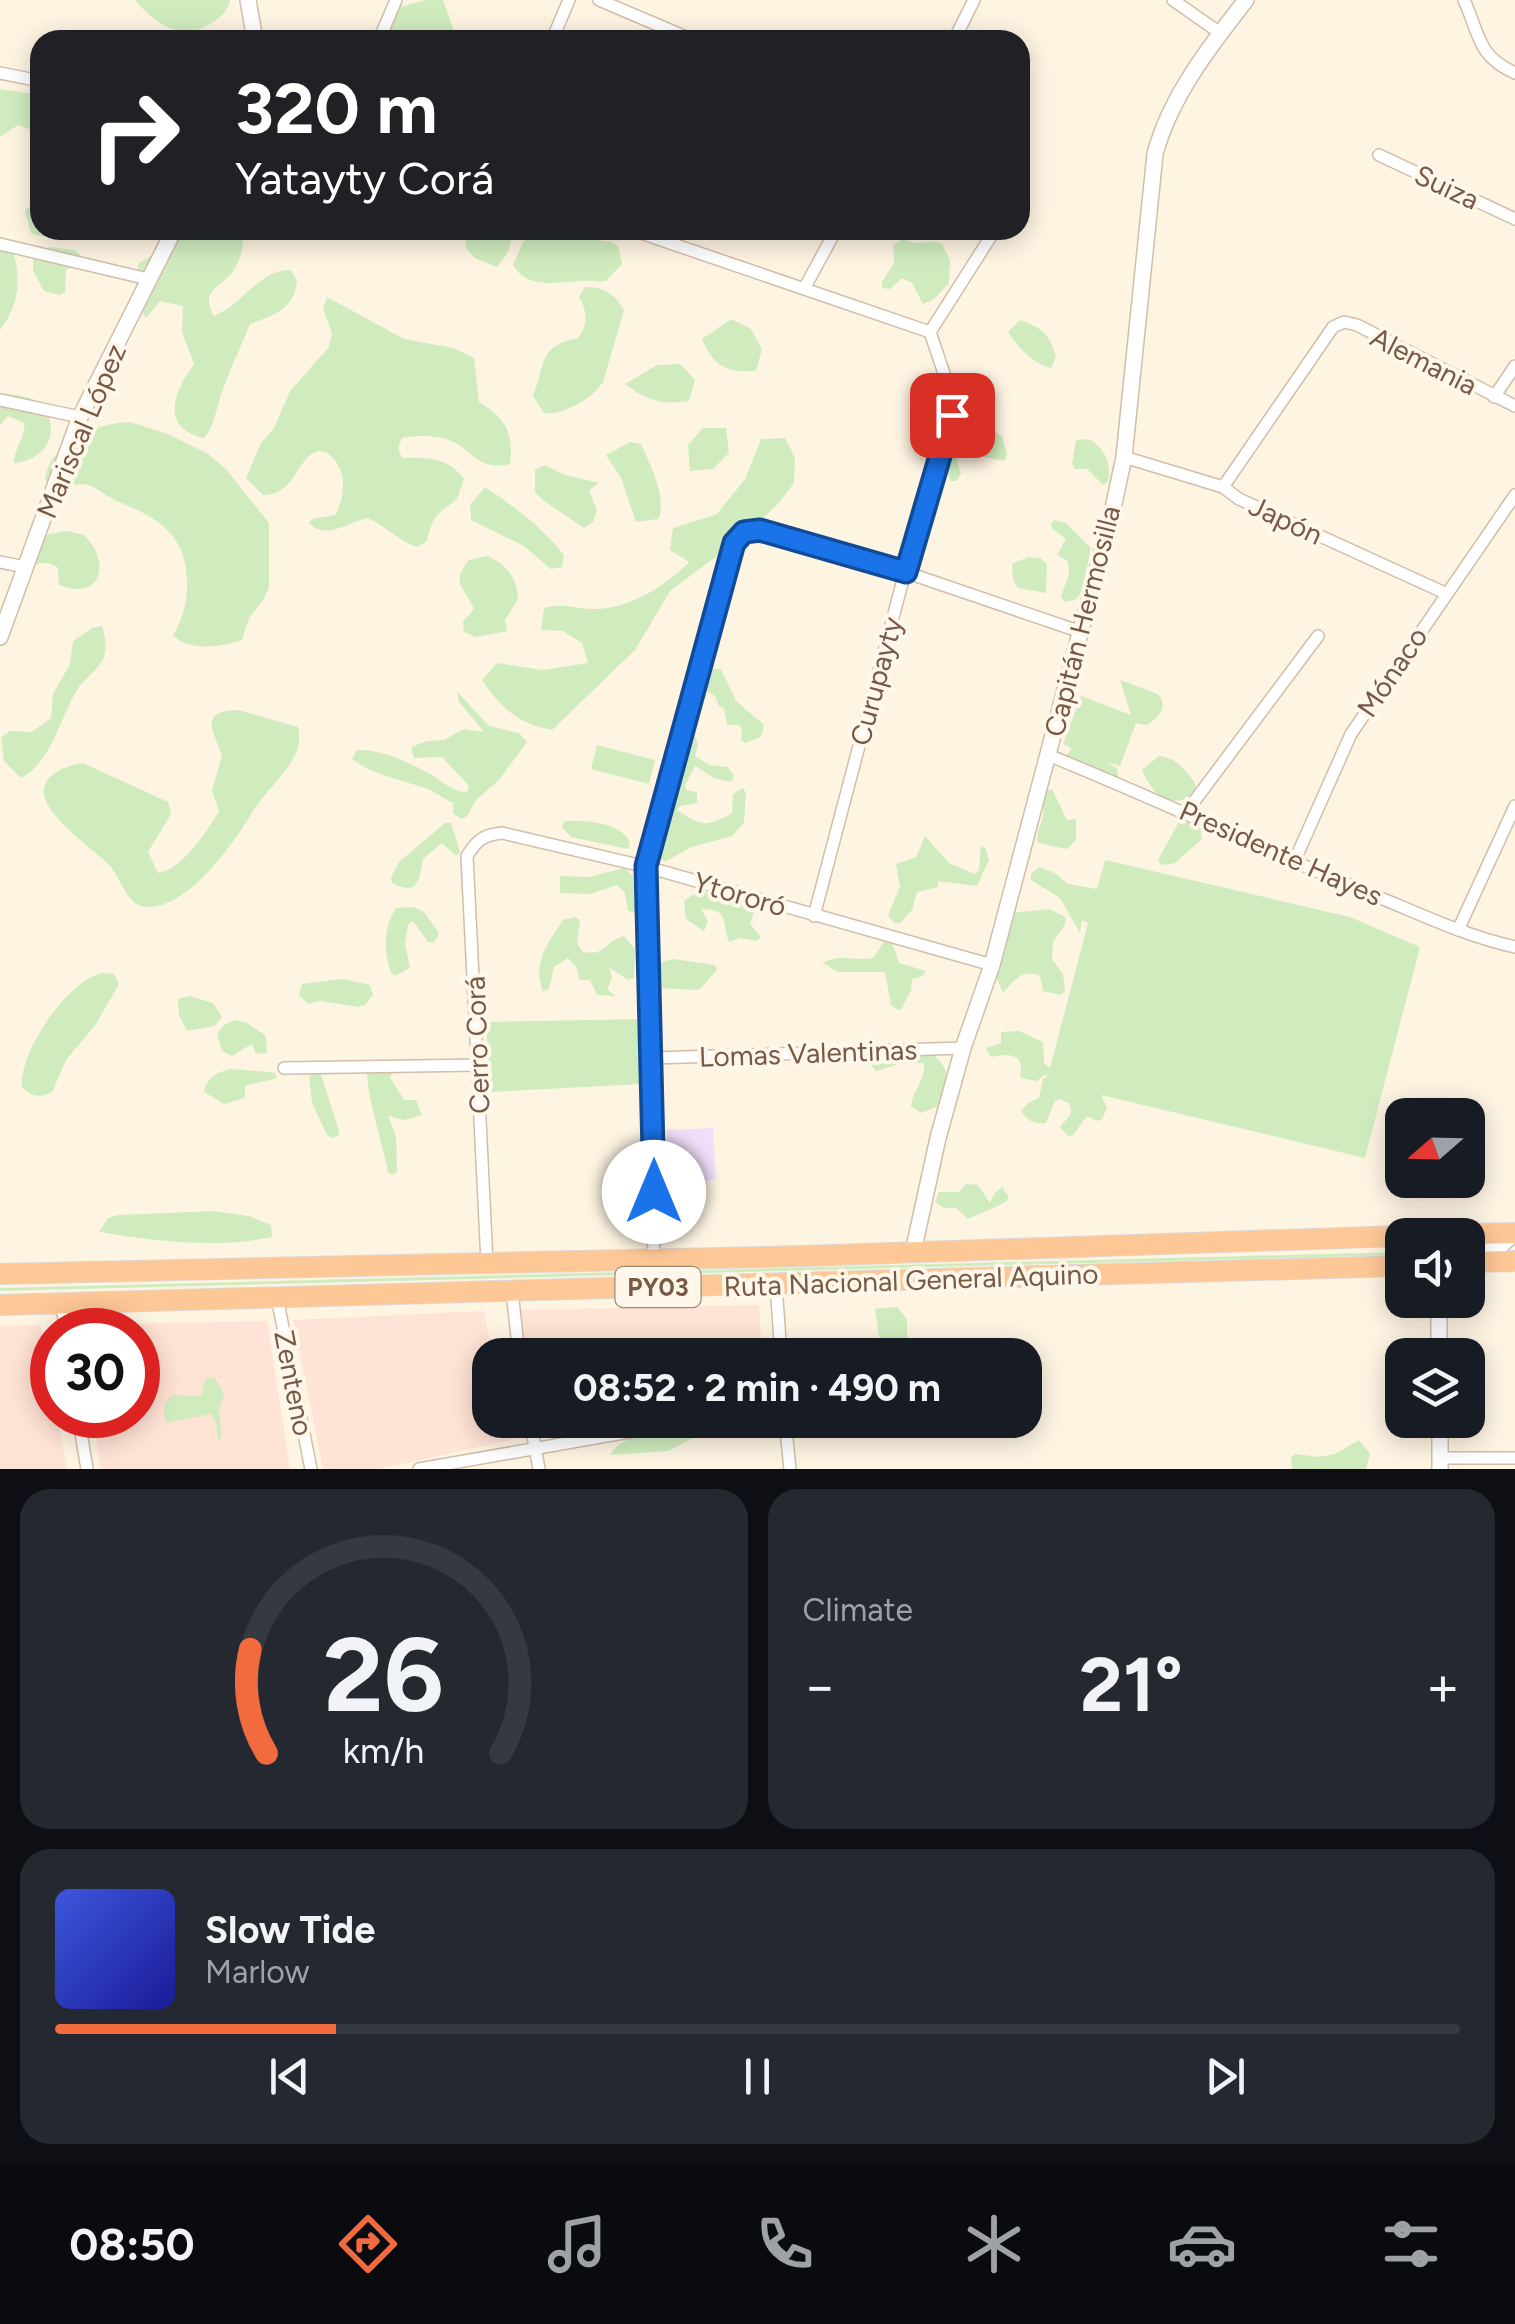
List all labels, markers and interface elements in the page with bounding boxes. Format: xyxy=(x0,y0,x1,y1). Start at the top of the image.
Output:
text: 320 m xyxy=(235,66,438,151)
icon: right xyxy=(70,70,200,200)
text: Yatayty Corá xyxy=(235,151,494,205)
street label: Suiza xyxy=(1409,157,1485,217)
street label: Alemania xyxy=(1365,320,1483,402)
street label: Mariscal López xyxy=(29,339,133,523)
pin xyxy=(910,373,995,458)
icon: arrive xyxy=(925,388,980,443)
street label: Japón xyxy=(1244,488,1328,552)
street label: Capitán Hermosilla xyxy=(1037,502,1127,740)
street label: Curupayty xyxy=(843,613,910,749)
street label: Mónaco xyxy=(1350,621,1434,723)
street label: Presidente Hayes xyxy=(1174,793,1388,913)
street label: Ytororó xyxy=(690,865,790,923)
street label: Cerro Corá xyxy=(458,976,496,1114)
street label: Lomas Valentinas xyxy=(698,1032,918,1074)
north arrow xyxy=(1385,1098,1485,1198)
map controls xyxy=(1385,1098,1485,1438)
position arrow xyxy=(602,1140,706,1244)
button: sound xyxy=(1385,1218,1485,1318)
street label: Ruta Nacional General Aquino xyxy=(723,1256,1099,1304)
road number: PY03 xyxy=(616,1267,700,1307)
speed limit sign: 30 xyxy=(30,1308,160,1438)
street label: Zenteno xyxy=(267,1327,321,1439)
button: layers xyxy=(1385,1338,1485,1438)
text: 08:52 · 2 min · 490 m xyxy=(573,1365,941,1411)
text: Climate xyxy=(803,1591,913,1629)
text: 26 xyxy=(323,1612,444,1737)
text: 21° xyxy=(1080,1640,1183,1730)
text: − xyxy=(803,1653,837,1719)
text: + xyxy=(1426,1653,1460,1719)
text: km/h xyxy=(343,1729,425,1772)
text: Slow Tide xyxy=(205,1907,375,1953)
text: Marlow xyxy=(205,1953,309,1991)
icon: previous xyxy=(262,2049,317,2104)
icon: pause xyxy=(730,2049,785,2104)
icon: next xyxy=(1198,2049,1253,2104)
icon: directions xyxy=(333,2209,403,2279)
icon: music xyxy=(542,2209,612,2279)
icon: phone xyxy=(750,2209,820,2279)
icon: climate xyxy=(959,2209,1029,2279)
icon: car xyxy=(1167,2209,1237,2279)
icon: filters xyxy=(1376,2209,1446,2279)
text: 08:50 xyxy=(69,2217,195,2271)

